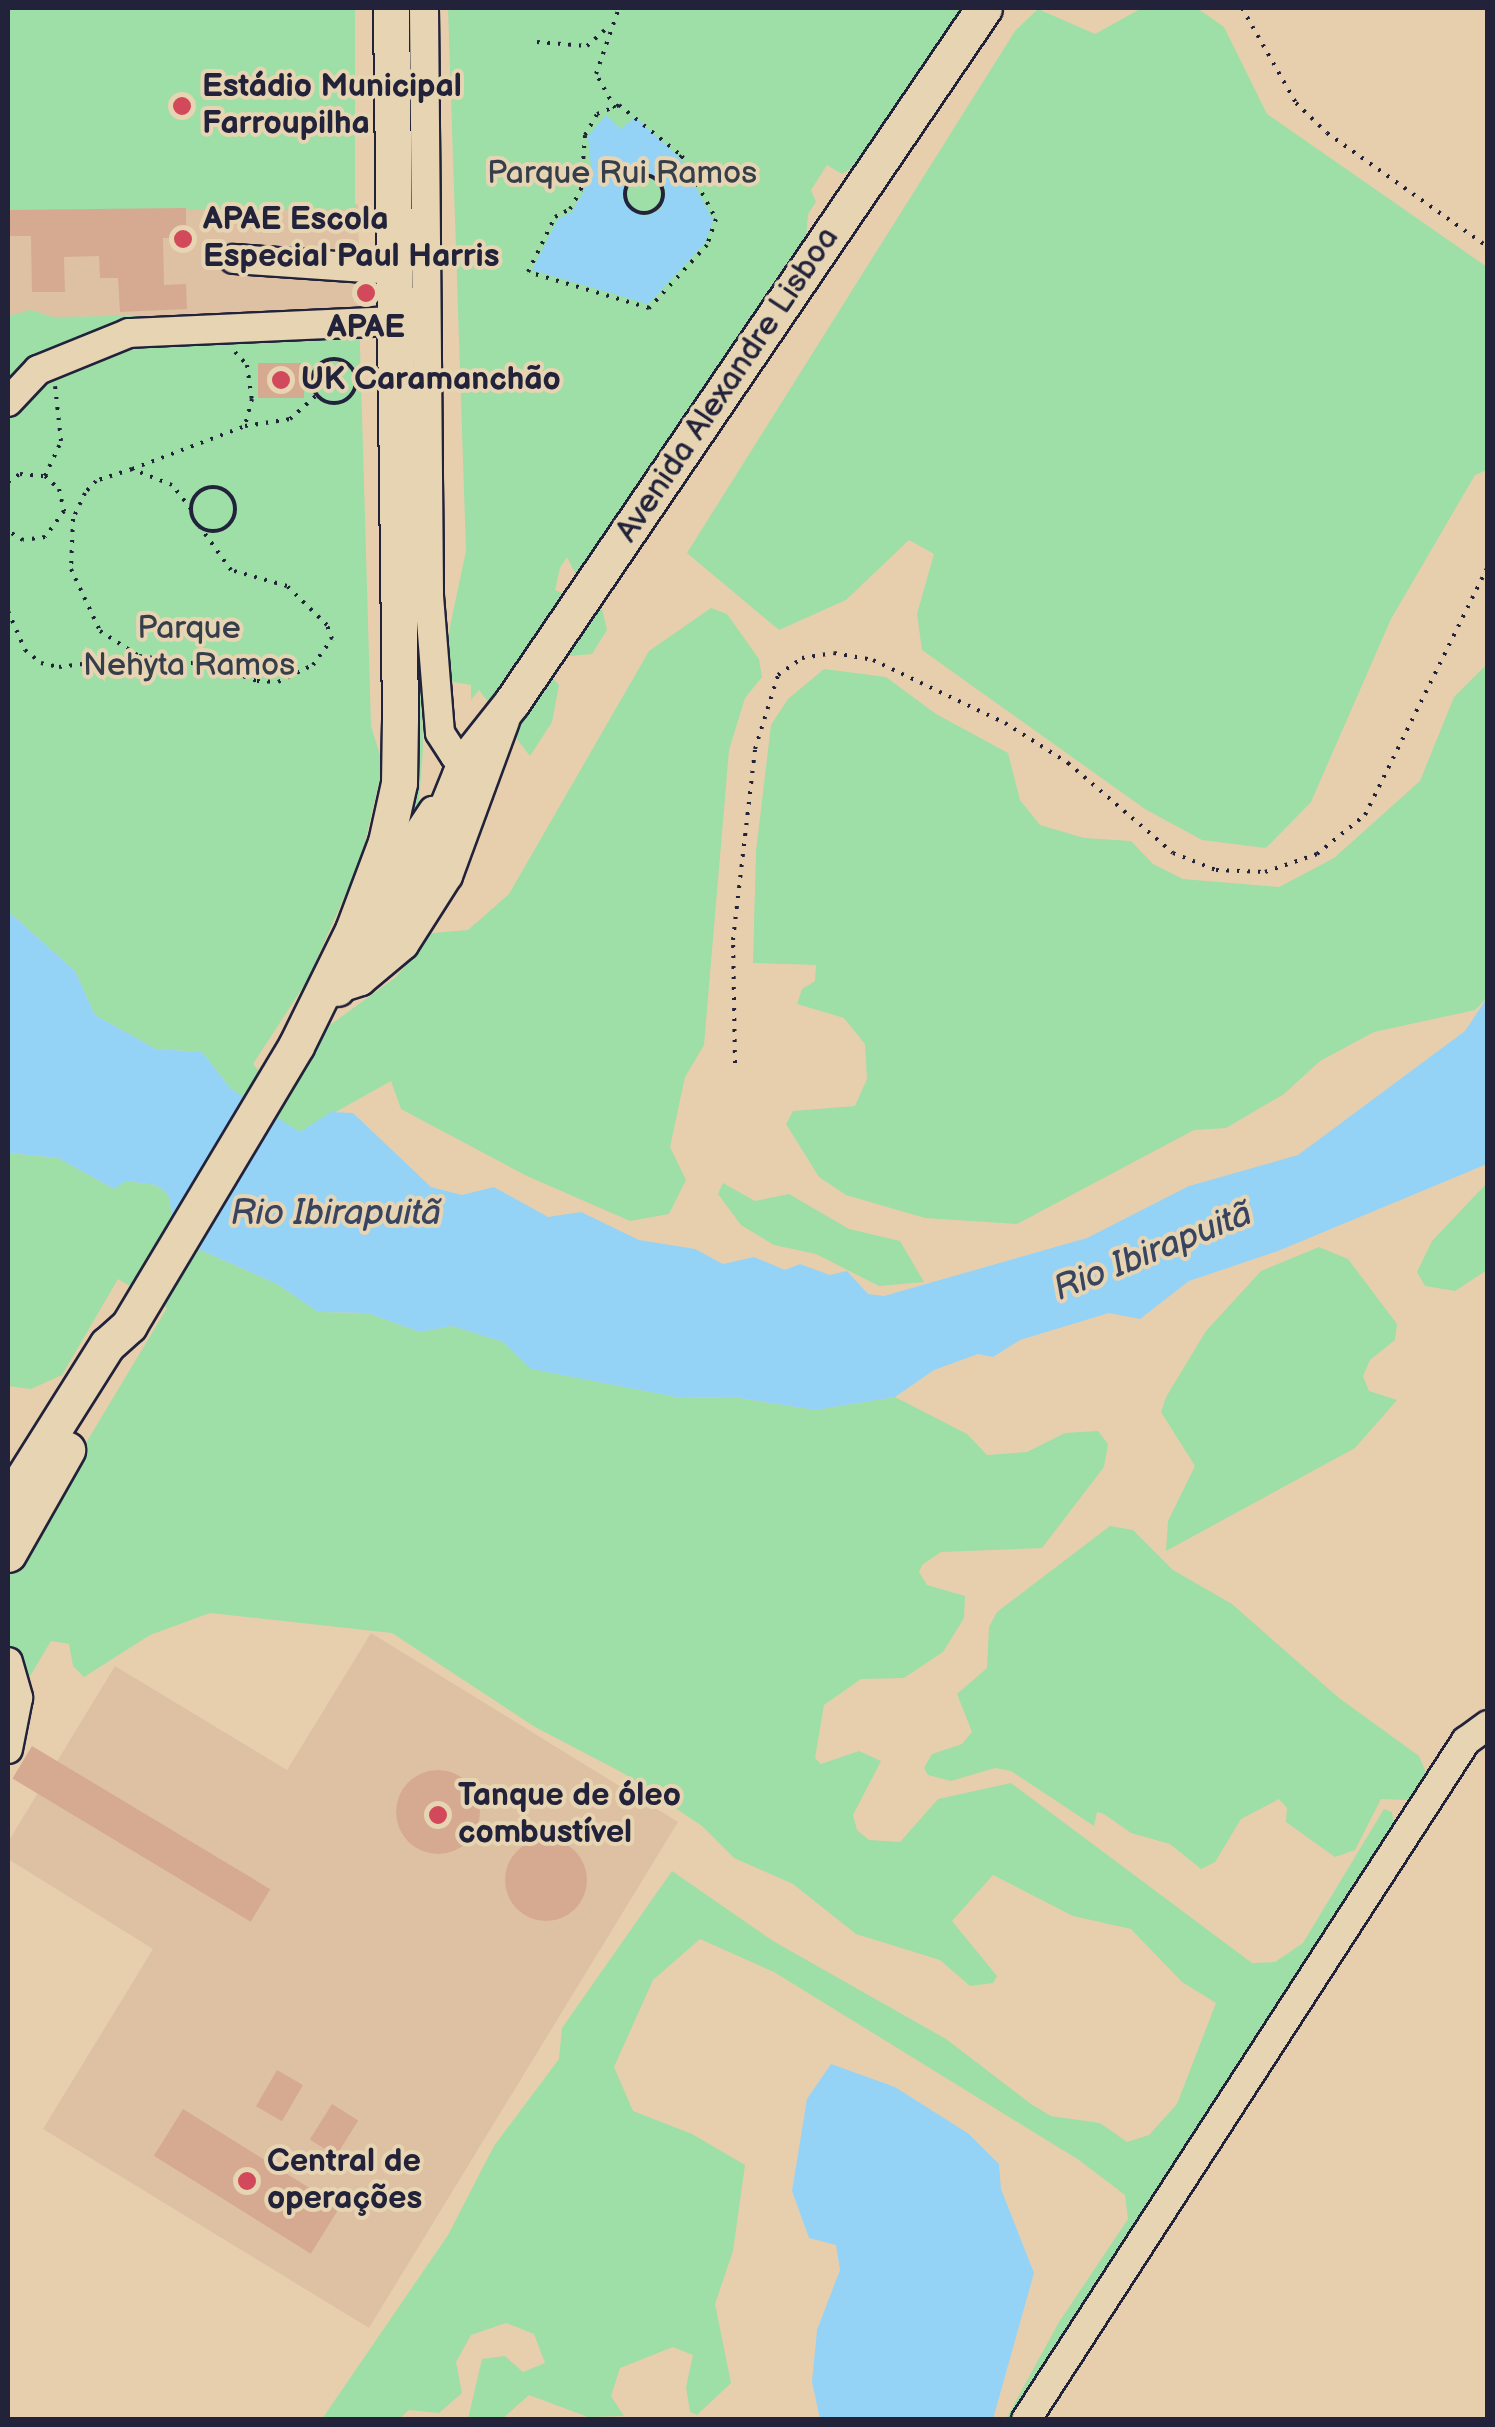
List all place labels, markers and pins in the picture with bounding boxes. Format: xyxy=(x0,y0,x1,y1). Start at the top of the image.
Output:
place label: Estádio Municipal Farroupilha xyxy=(202,69,462,144)
marker: Estádio Municipal Farroupilha xyxy=(171,95,193,117)
place label: APAE Escola Especial Paul Harris xyxy=(203,202,499,277)
marker: APAE Escola Especial Paul Harris xyxy=(172,228,194,250)
marker: APAE xyxy=(355,282,377,304)
place label: APAE xyxy=(327,309,405,347)
place label: UK Caramanchão xyxy=(301,361,561,399)
marker: UK Caramanchão xyxy=(270,369,292,391)
place label: Tanque de óleo combustível xyxy=(458,1778,681,1853)
marker: Tanque de óleo combustível xyxy=(427,1804,449,1826)
place label: Central de operações xyxy=(267,2144,422,2219)
marker: Central de operações xyxy=(236,2170,258,2192)

